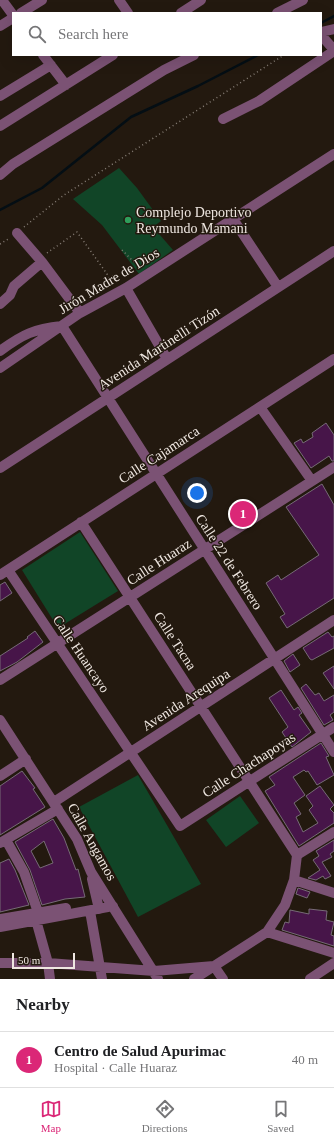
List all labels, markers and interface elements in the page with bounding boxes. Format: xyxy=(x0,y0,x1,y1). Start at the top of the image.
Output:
search box xyxy=(12,12,322,56)
icon: search xyxy=(26,23,48,45)
text: Search here xyxy=(58,26,128,42)
place label: Complejo Deportivo Reymundo Mamani xyxy=(136,205,252,236)
marker: Complejo Deportivo Reymundo Mamani xyxy=(123,215,133,225)
street label: Jirón Madre de Dios xyxy=(56,245,162,317)
street label: Avenida Martinelli Tizón xyxy=(96,303,222,393)
street label: Calle Cajamarca xyxy=(116,423,203,487)
your location xyxy=(187,483,207,503)
pin: 1 xyxy=(230,499,256,529)
street label: Calle 22 de Febrero xyxy=(193,511,265,613)
street label: Calle Huaraz xyxy=(124,536,194,588)
street label: Calle Tacna xyxy=(151,609,200,673)
street label: Calle Huancayo xyxy=(50,613,112,695)
street label: Avenida Arequipa xyxy=(139,666,233,734)
street label: Calle Chachapoyas xyxy=(200,729,298,801)
street label: Calle Angamos xyxy=(65,801,119,883)
scale bar xyxy=(12,951,75,970)
text: 50 m xyxy=(18,954,40,966)
text: Nearby xyxy=(16,995,70,1014)
text: Centro de Salud Apurimac xyxy=(54,1043,226,1059)
text: 1 xyxy=(26,1052,32,1067)
text: 40 m xyxy=(292,1052,318,1067)
text: Hospital · Calle Huaraz xyxy=(54,1060,177,1075)
tab: Map xyxy=(40,1098,62,1134)
tab: Directions xyxy=(142,1098,187,1134)
tab: Saved xyxy=(267,1098,294,1134)

